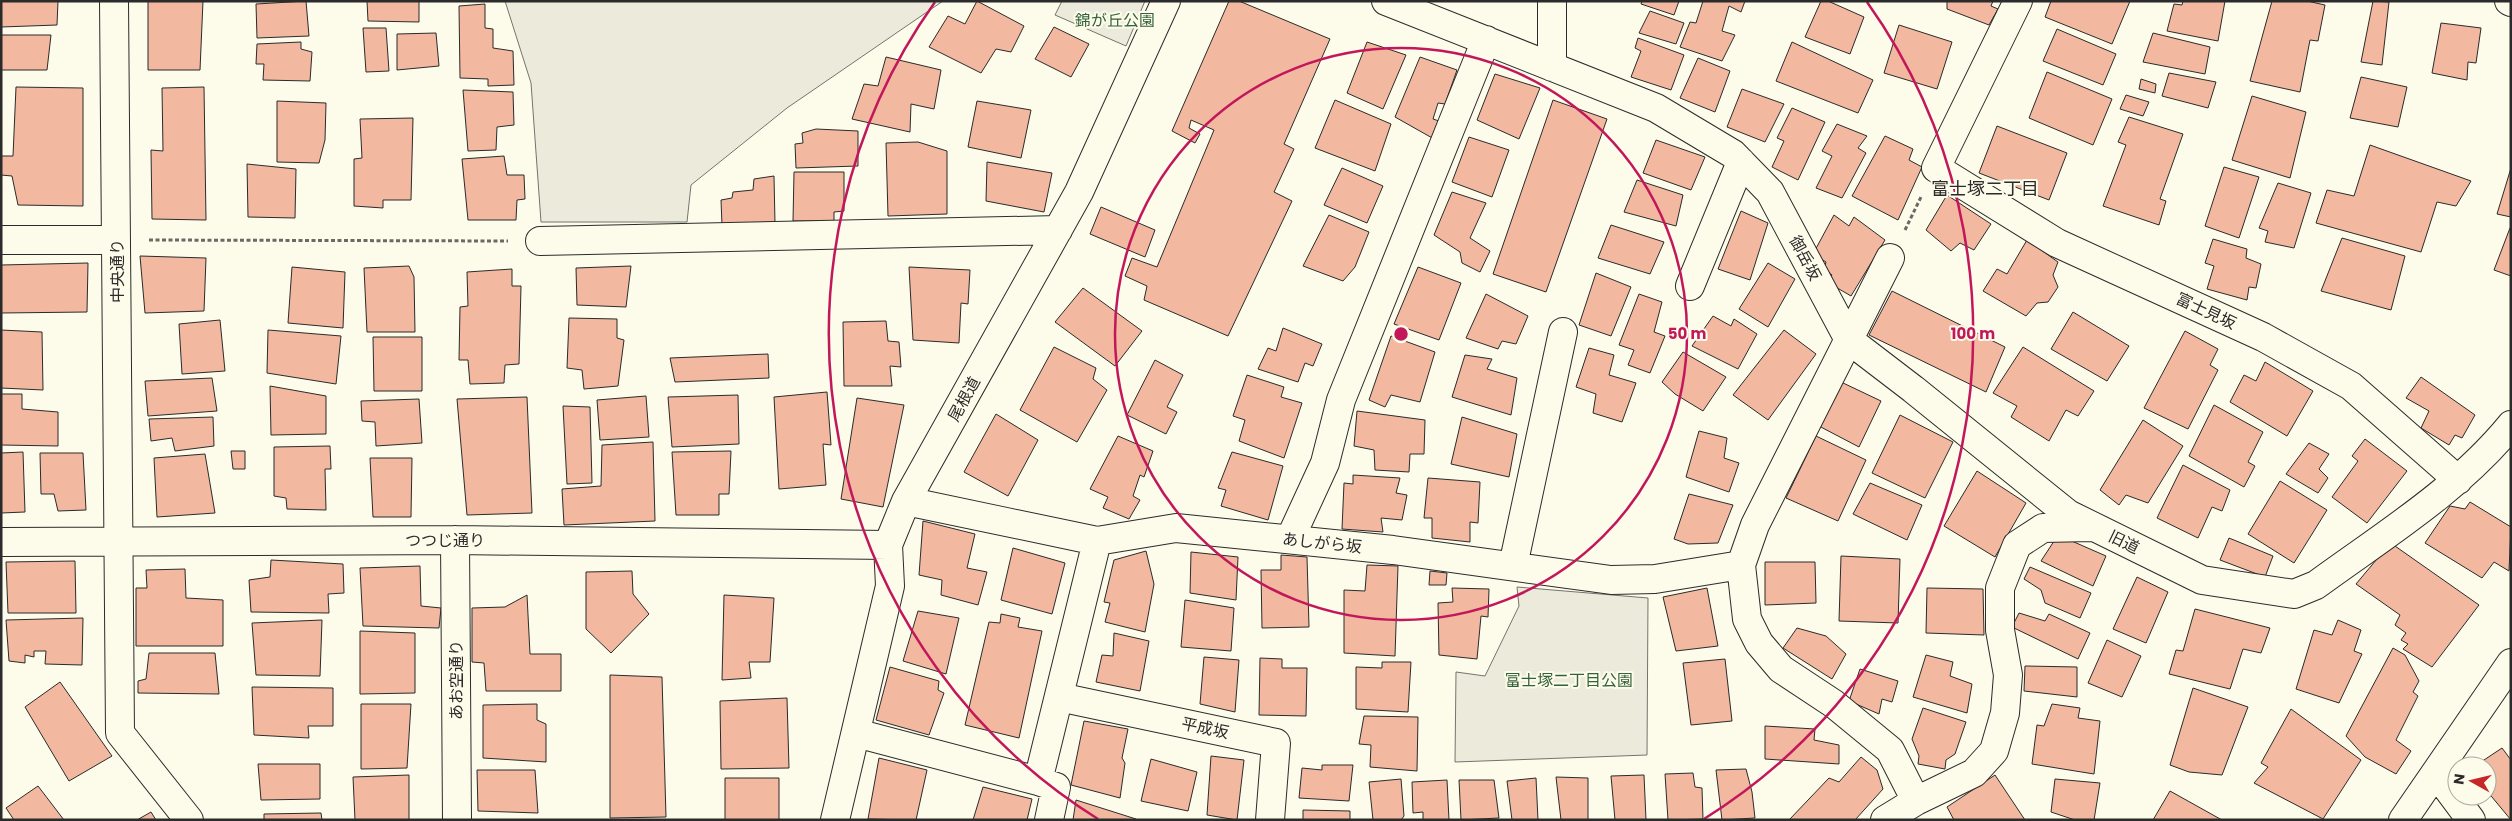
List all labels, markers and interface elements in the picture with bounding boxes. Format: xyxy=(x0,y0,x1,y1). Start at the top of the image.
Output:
park label: 錦が丘公園 xyxy=(1075,9,1155,32)
district label: 富士塚二丁目 xyxy=(1931,176,2039,201)
street label: 御岳坂 xyxy=(1784,231,1826,285)
street label: 中央通り xyxy=(106,239,129,303)
street label: 富士見坂 xyxy=(2172,287,2240,335)
text: 50 m xyxy=(1668,323,1706,344)
text: 100 m xyxy=(1951,323,1995,344)
centre of rings xyxy=(1392,325,1410,343)
street label: 尾根道 xyxy=(942,372,986,426)
street label: 旧道 xyxy=(2105,525,2143,559)
street label: あしがら坂 xyxy=(1281,527,1363,559)
street label: つつじ通り xyxy=(405,529,485,552)
street label: あお空通り xyxy=(445,640,468,720)
park label: 富士塚二丁目公園 xyxy=(1505,669,1633,692)
street label: 平成坂 xyxy=(1179,712,1231,744)
north arrow xyxy=(2447,756,2497,806)
text: N xyxy=(2448,773,2470,786)

